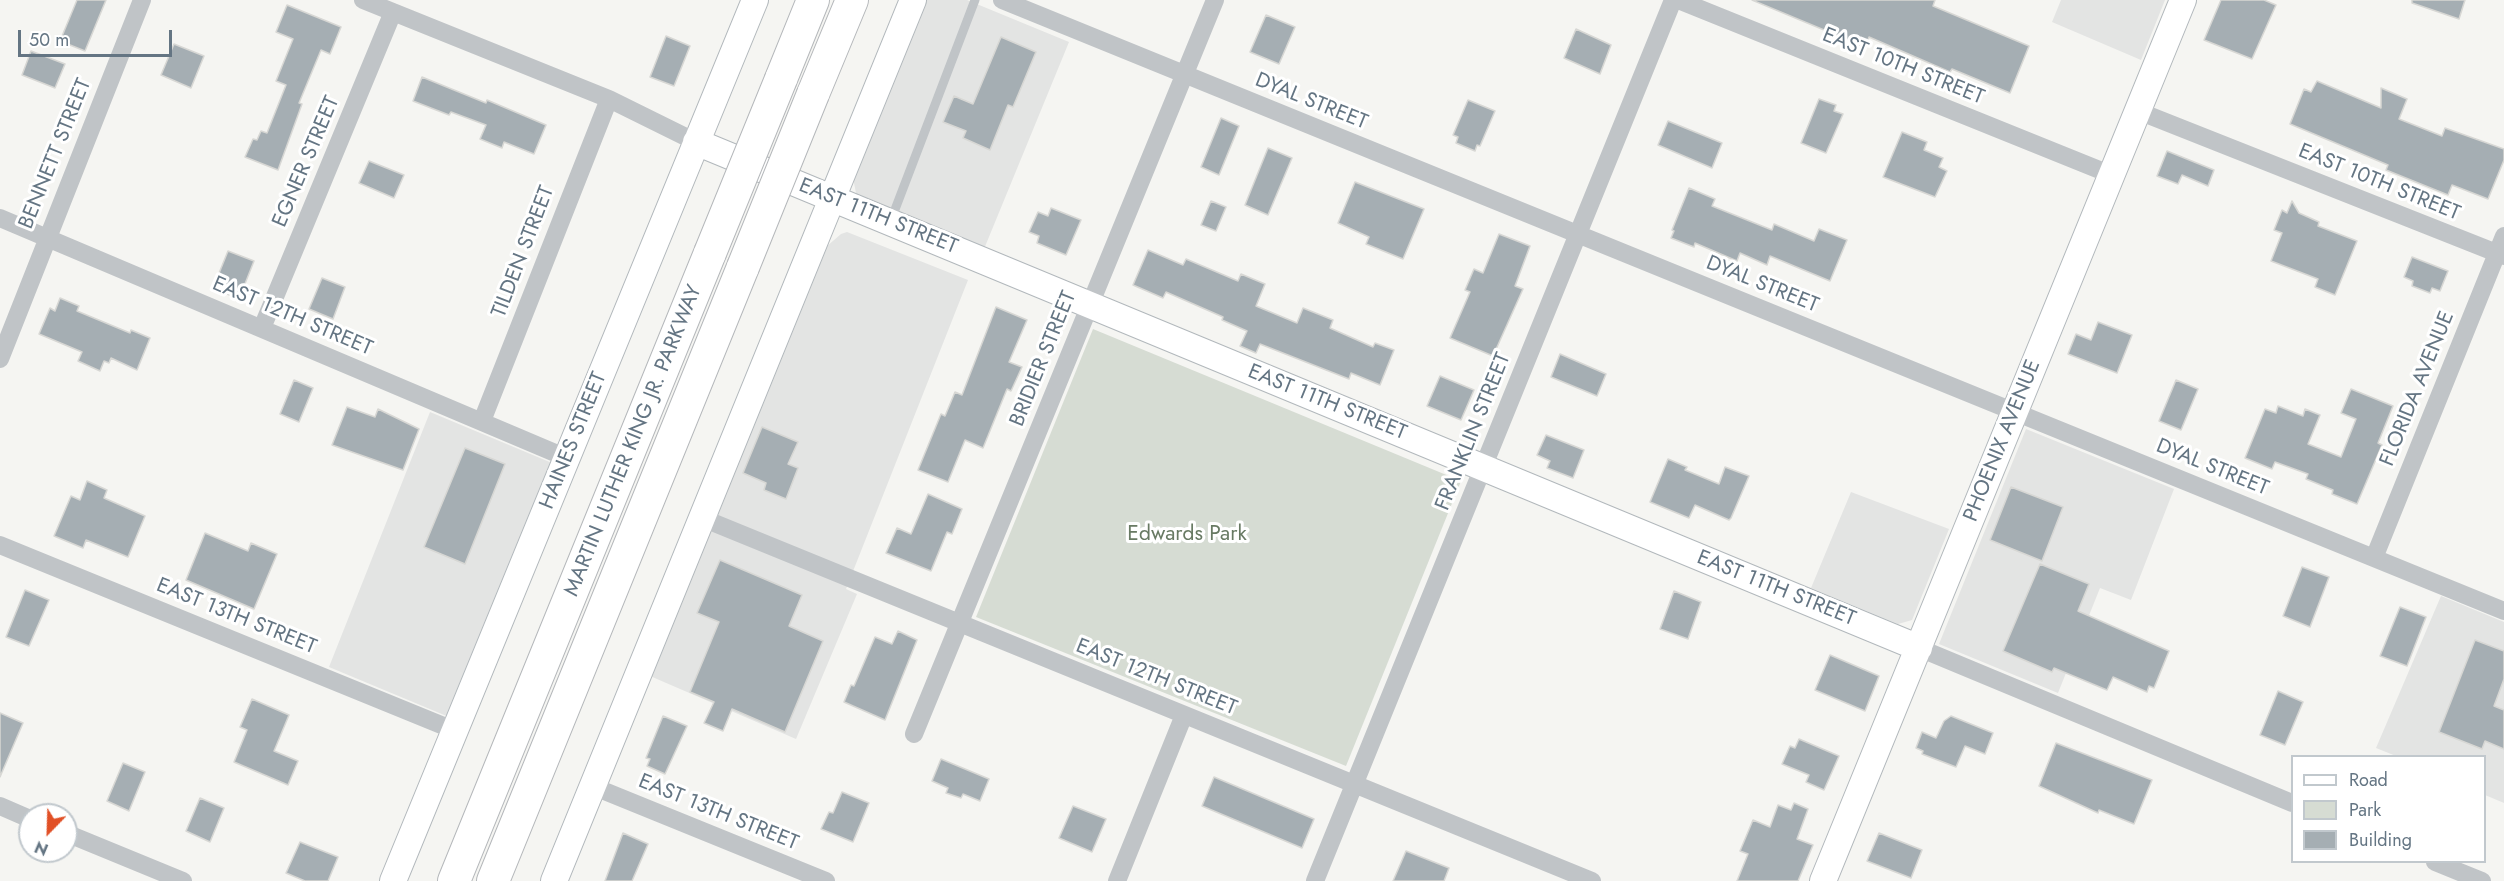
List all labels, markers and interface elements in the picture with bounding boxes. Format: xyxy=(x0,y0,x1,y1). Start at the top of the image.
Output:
scale bar xyxy=(21,18,176,56)
street label: EAST 10TH STREET xyxy=(1819,23,1987,111)
text: 50 m xyxy=(29,27,69,53)
street label: DYAL STREET xyxy=(1251,68,1371,136)
street label: BENNETT STREET xyxy=(14,75,98,233)
street label: EGNER STREET xyxy=(268,93,346,231)
street label: EAST 10TH STREET xyxy=(2295,139,2463,227)
street label: EAST 11TH STREET xyxy=(795,174,961,260)
street label: TILDEN STREET xyxy=(487,183,561,321)
street label: DYAL STREET xyxy=(1702,251,1822,319)
street label: EAST 12TH STREET xyxy=(208,272,376,362)
street label: MARTIN LUTHER KING JR. PARKWAY xyxy=(560,282,708,600)
street label: BRIDIER STREET xyxy=(1005,288,1083,430)
street label: FLORIDA AVENUE xyxy=(2375,308,2461,470)
street label: FRANKLIN STREET xyxy=(1431,350,1517,514)
street label: PHOENIX AVENUE xyxy=(1959,356,2047,526)
street label: EAST 11TH STREET xyxy=(1244,360,1410,446)
street label: HAINES STREET xyxy=(535,369,613,513)
street label: DYAL STREET xyxy=(2152,434,2272,502)
park label: Edwards Park xyxy=(1127,522,1247,548)
street label: EAST 11TH STREET xyxy=(1693,546,1859,632)
street label: EAST 13TH STREET xyxy=(152,573,320,661)
street label: EAST 12TH STREET xyxy=(1072,634,1240,722)
legend xyxy=(2291,755,2486,863)
text: Road xyxy=(2349,767,2388,793)
street label: EAST 13TH STREET xyxy=(634,769,802,857)
text: Park xyxy=(2349,797,2381,823)
north arrow xyxy=(18,803,78,863)
text: Building xyxy=(2349,827,2412,853)
text: N xyxy=(31,835,52,861)

